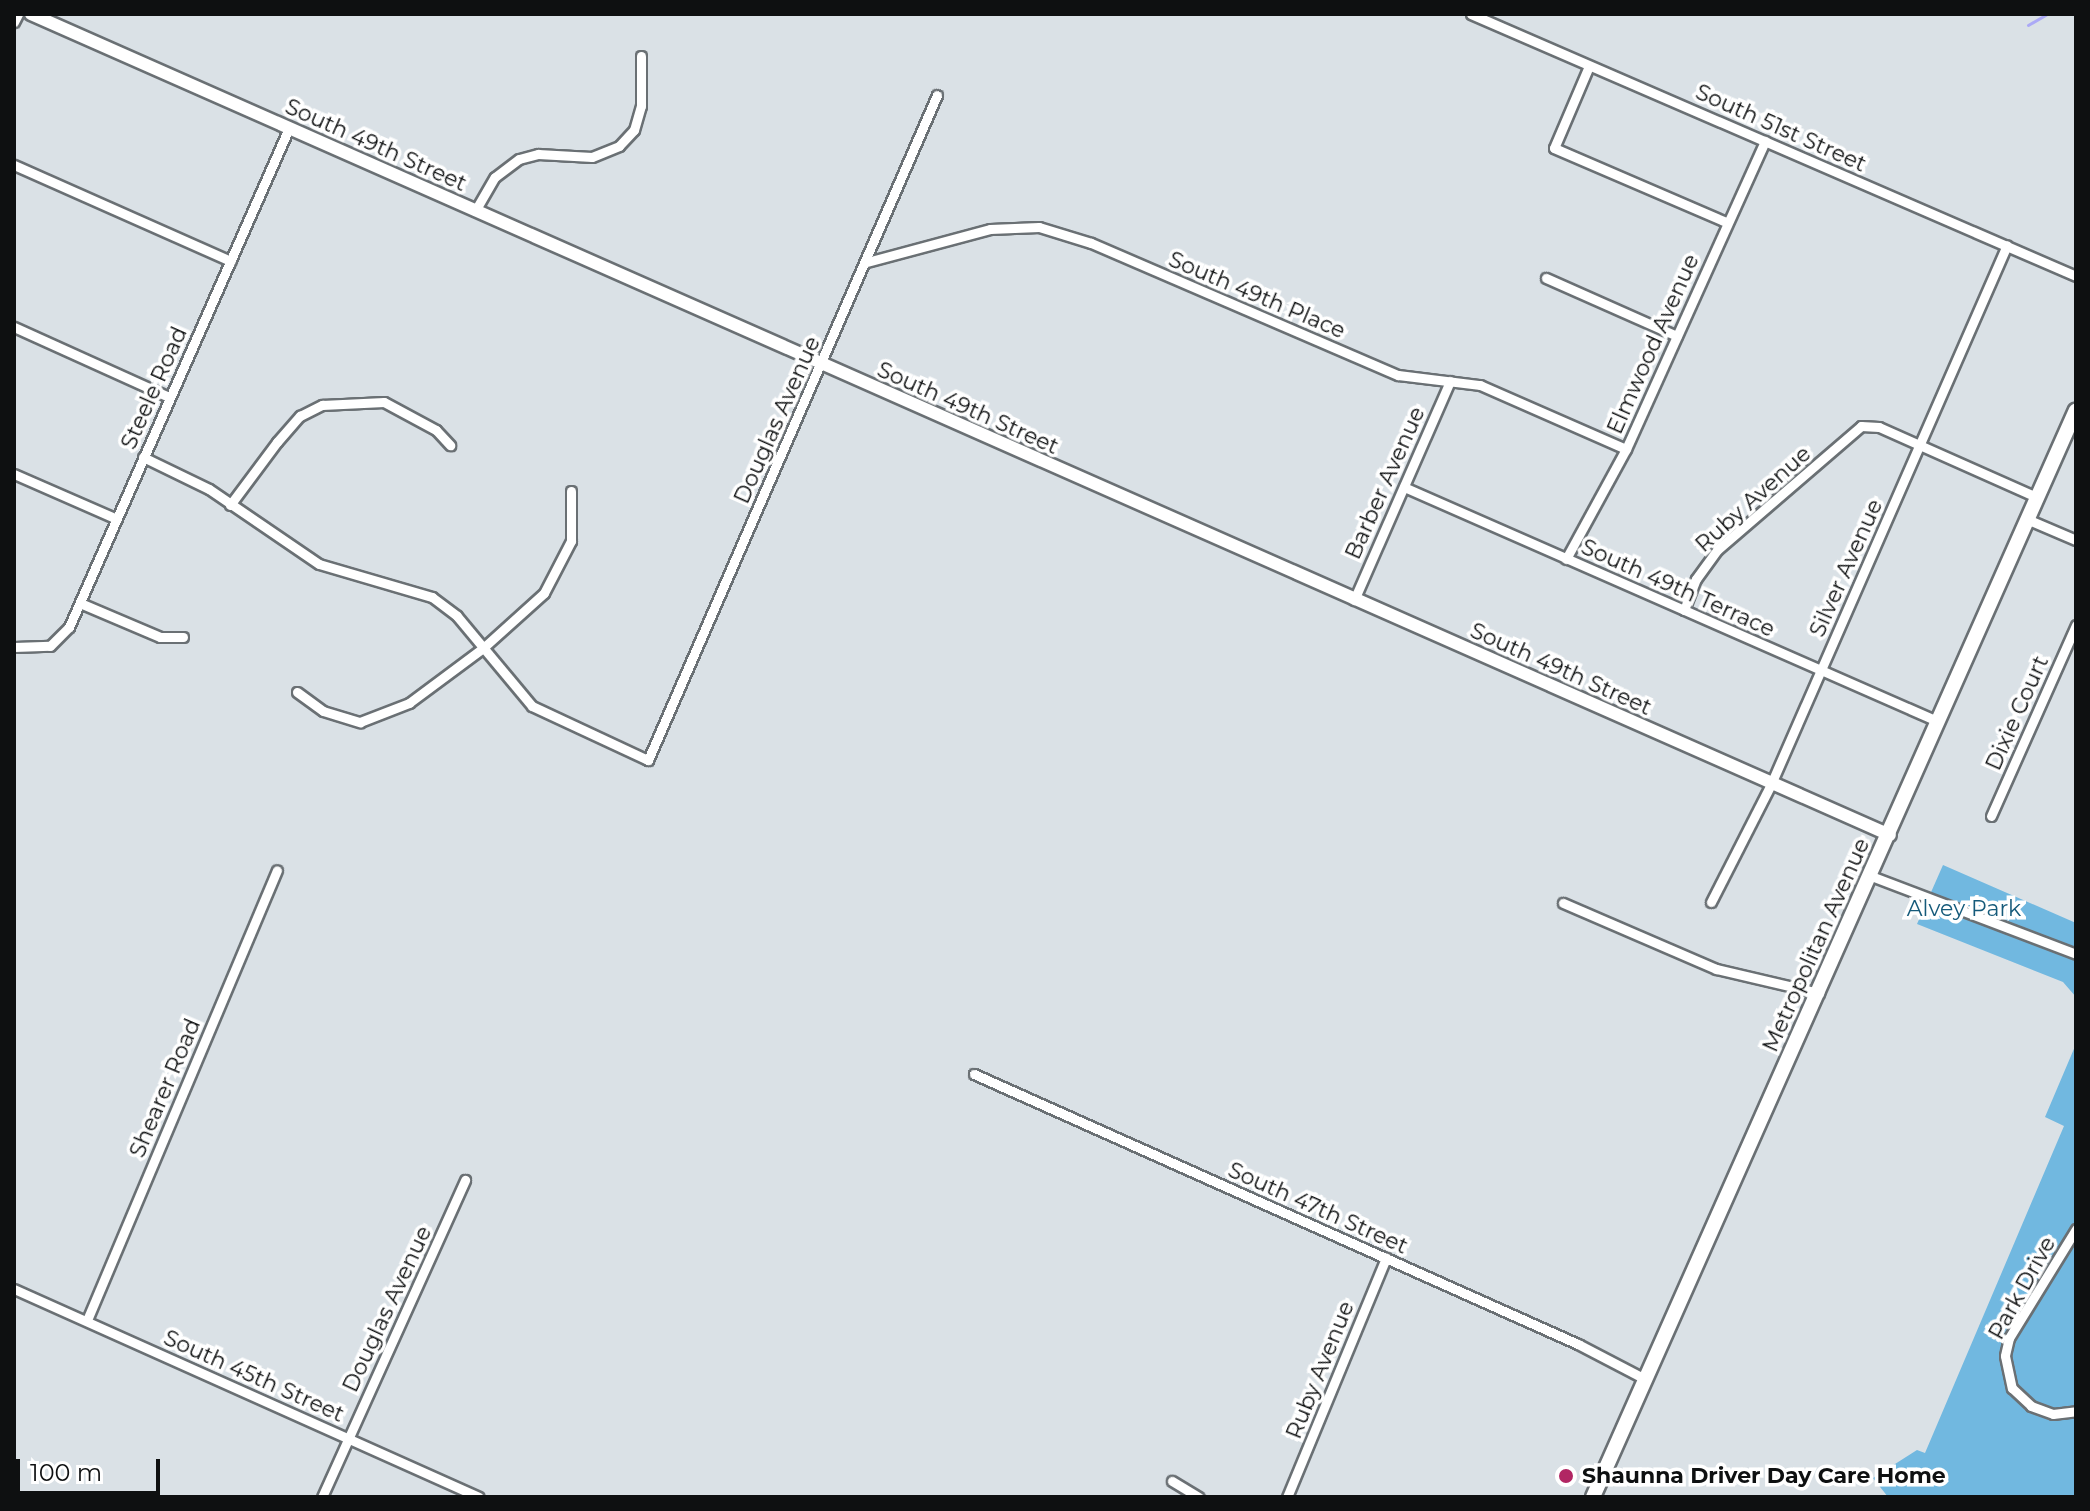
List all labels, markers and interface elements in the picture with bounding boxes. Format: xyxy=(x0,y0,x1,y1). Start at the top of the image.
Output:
street label: South 51st Street xyxy=(1692,79,1870,177)
street label: South 49th Street xyxy=(281,93,471,197)
street label: South 49th Place xyxy=(1165,246,1349,344)
street label: Elmwood Avenue xyxy=(1601,250,1705,438)
street label: Steele Road xyxy=(115,323,193,453)
street label: Douglas Avenue xyxy=(728,332,826,508)
street label: South 49th Street xyxy=(873,356,1063,460)
street label: Barber Avenue xyxy=(1340,403,1430,563)
street label: Ruby Avenue xyxy=(1690,440,1816,558)
street label: Silver Avenue xyxy=(1804,495,1888,641)
street label: South 49th Terrace xyxy=(1577,533,1779,643)
street label: South 49th Street xyxy=(1466,617,1656,721)
street label: Dixie Court xyxy=(1980,652,2054,774)
street label: Metropolitan Avenue xyxy=(1757,834,1875,1056)
park label: Alvey Park xyxy=(1907,896,2021,922)
street label: Shearer Road xyxy=(124,1015,206,1161)
street label: South 47th Street xyxy=(1224,1157,1412,1259)
street label: Douglas Avenue xyxy=(337,1222,437,1396)
street label: Park Drive xyxy=(1983,1232,2061,1344)
street label: Ruby Avenue xyxy=(1280,1297,1360,1443)
street label: South 45th Street xyxy=(160,1324,348,1428)
scale bar xyxy=(20,1443,164,1493)
text: 100 m xyxy=(30,1458,102,1487)
place label: Shaunna Driver Day Care Home xyxy=(1582,1463,1946,1489)
marker: Shaunna Driver Day Care Home xyxy=(1557,1467,1575,1485)

